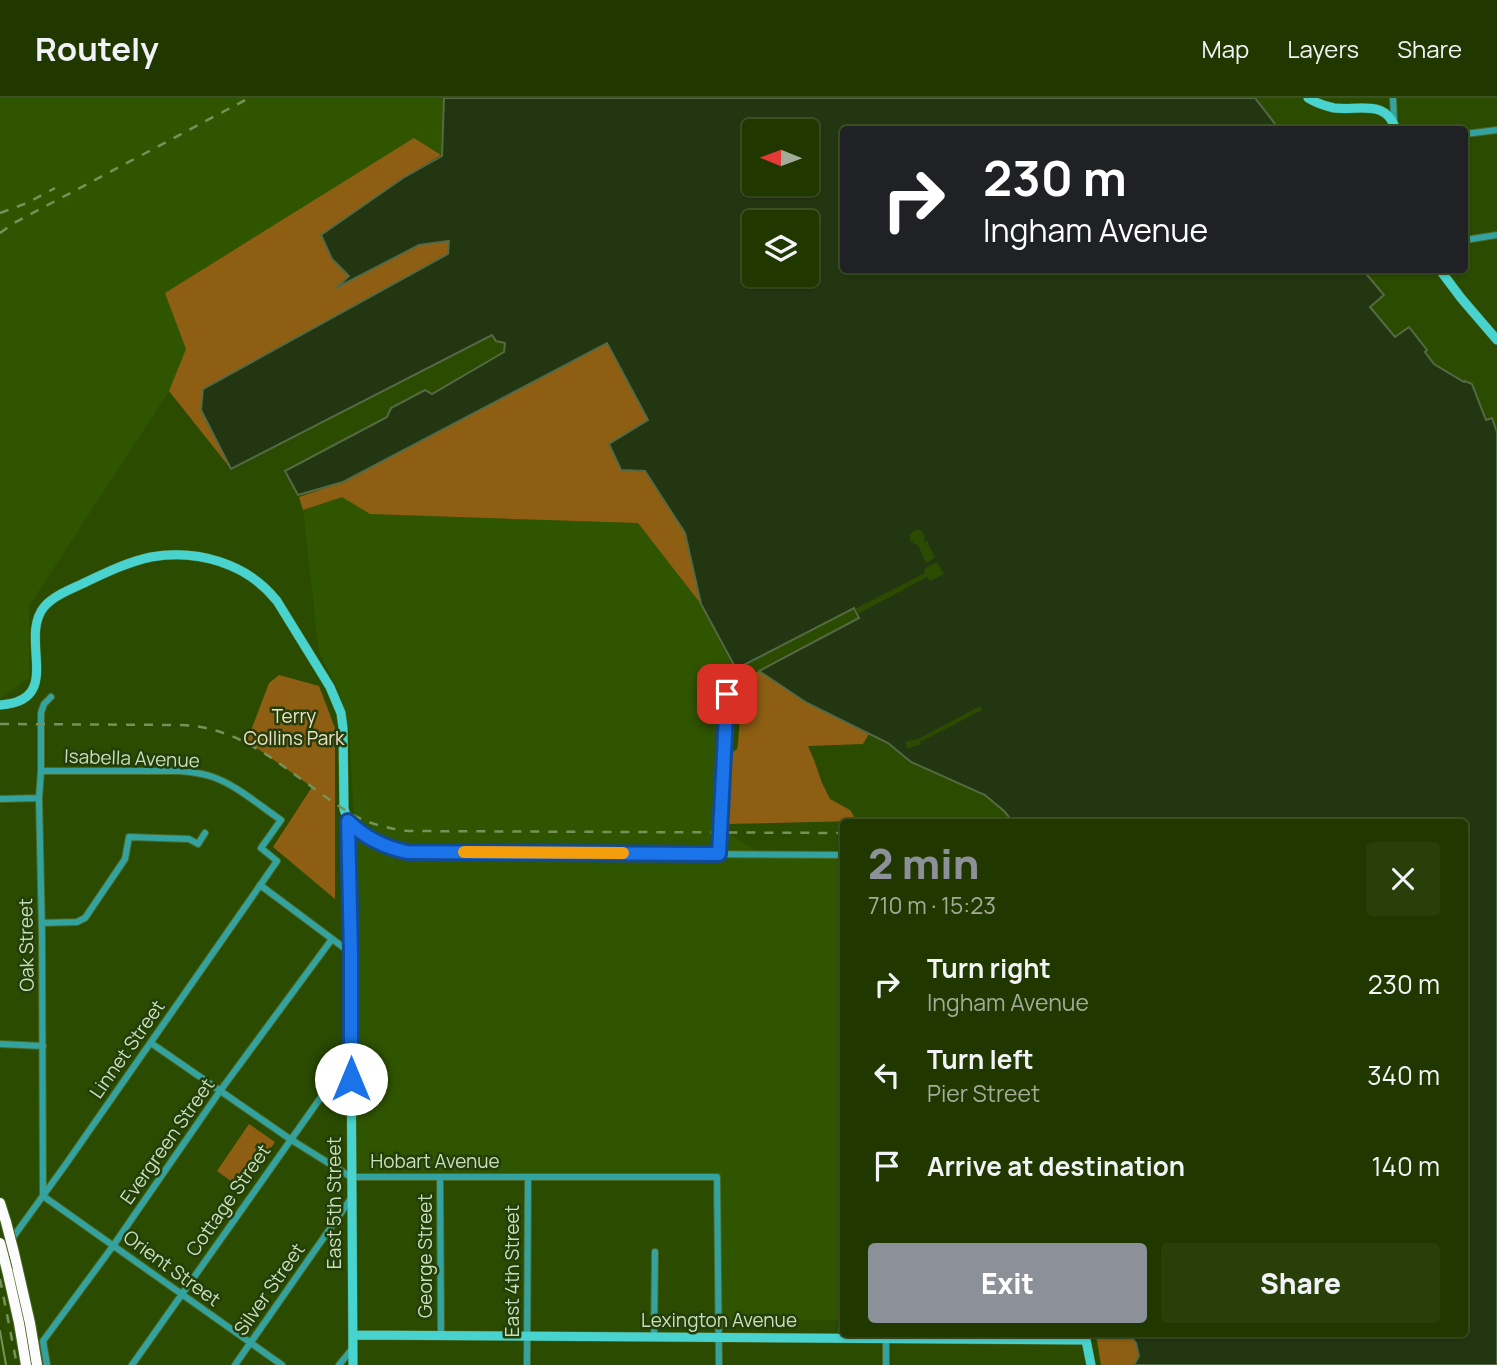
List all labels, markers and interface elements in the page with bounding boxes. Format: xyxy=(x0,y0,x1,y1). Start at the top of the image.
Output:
text: Routely xyxy=(35,26,159,71)
text: Map xyxy=(1202,32,1249,65)
text: Layers xyxy=(1287,32,1359,65)
text: Share xyxy=(1397,32,1462,65)
north arrow xyxy=(742,119,819,196)
map controls xyxy=(742,119,819,287)
text: 230 m xyxy=(983,144,1127,211)
icon: right xyxy=(868,154,959,245)
text: Ingham Avenue xyxy=(983,208,1208,252)
button: layers xyxy=(742,210,819,287)
pin xyxy=(697,664,757,724)
icon: arrive xyxy=(708,675,746,713)
park label: Terry Collins Park xyxy=(243,703,345,751)
street label: Isabella Avenue xyxy=(64,743,200,773)
text: 2 min xyxy=(868,834,979,892)
button: close xyxy=(1366,842,1440,916)
text: 710 m · 15:23 xyxy=(868,889,996,921)
street label: Oak Street xyxy=(12,898,40,992)
text: Turn right xyxy=(927,950,1051,986)
icon: right xyxy=(868,965,906,1003)
text: 230 m xyxy=(1368,966,1440,1002)
text: Ingham Avenue xyxy=(927,986,1089,1018)
street label: Linnet Street xyxy=(83,994,171,1104)
text: Turn left xyxy=(927,1041,1034,1077)
position arrow xyxy=(314,1042,388,1116)
icon: left xyxy=(868,1056,906,1094)
text: 340 m xyxy=(1367,1057,1440,1093)
street label: Evergreen Street xyxy=(114,1073,220,1209)
text: Pier Street xyxy=(927,1077,1040,1109)
street label: East 5th Street xyxy=(321,1137,347,1269)
street label: Cottage Street xyxy=(180,1139,276,1261)
icon: arrive xyxy=(868,1147,906,1185)
street label: Hobart Avenue xyxy=(370,1148,500,1174)
text: Arrive at destination xyxy=(927,1148,1185,1184)
text: 140 m xyxy=(1371,1148,1440,1184)
street label: George Street xyxy=(412,1194,438,1318)
street label: East 4th Street xyxy=(499,1205,525,1337)
street label: Orient Street xyxy=(118,1224,226,1312)
street label: Silver Street xyxy=(228,1238,310,1340)
button: Exit xyxy=(868,1243,1147,1323)
button: Share xyxy=(1161,1243,1440,1323)
street label: Lexington Avenue xyxy=(641,1307,797,1333)

